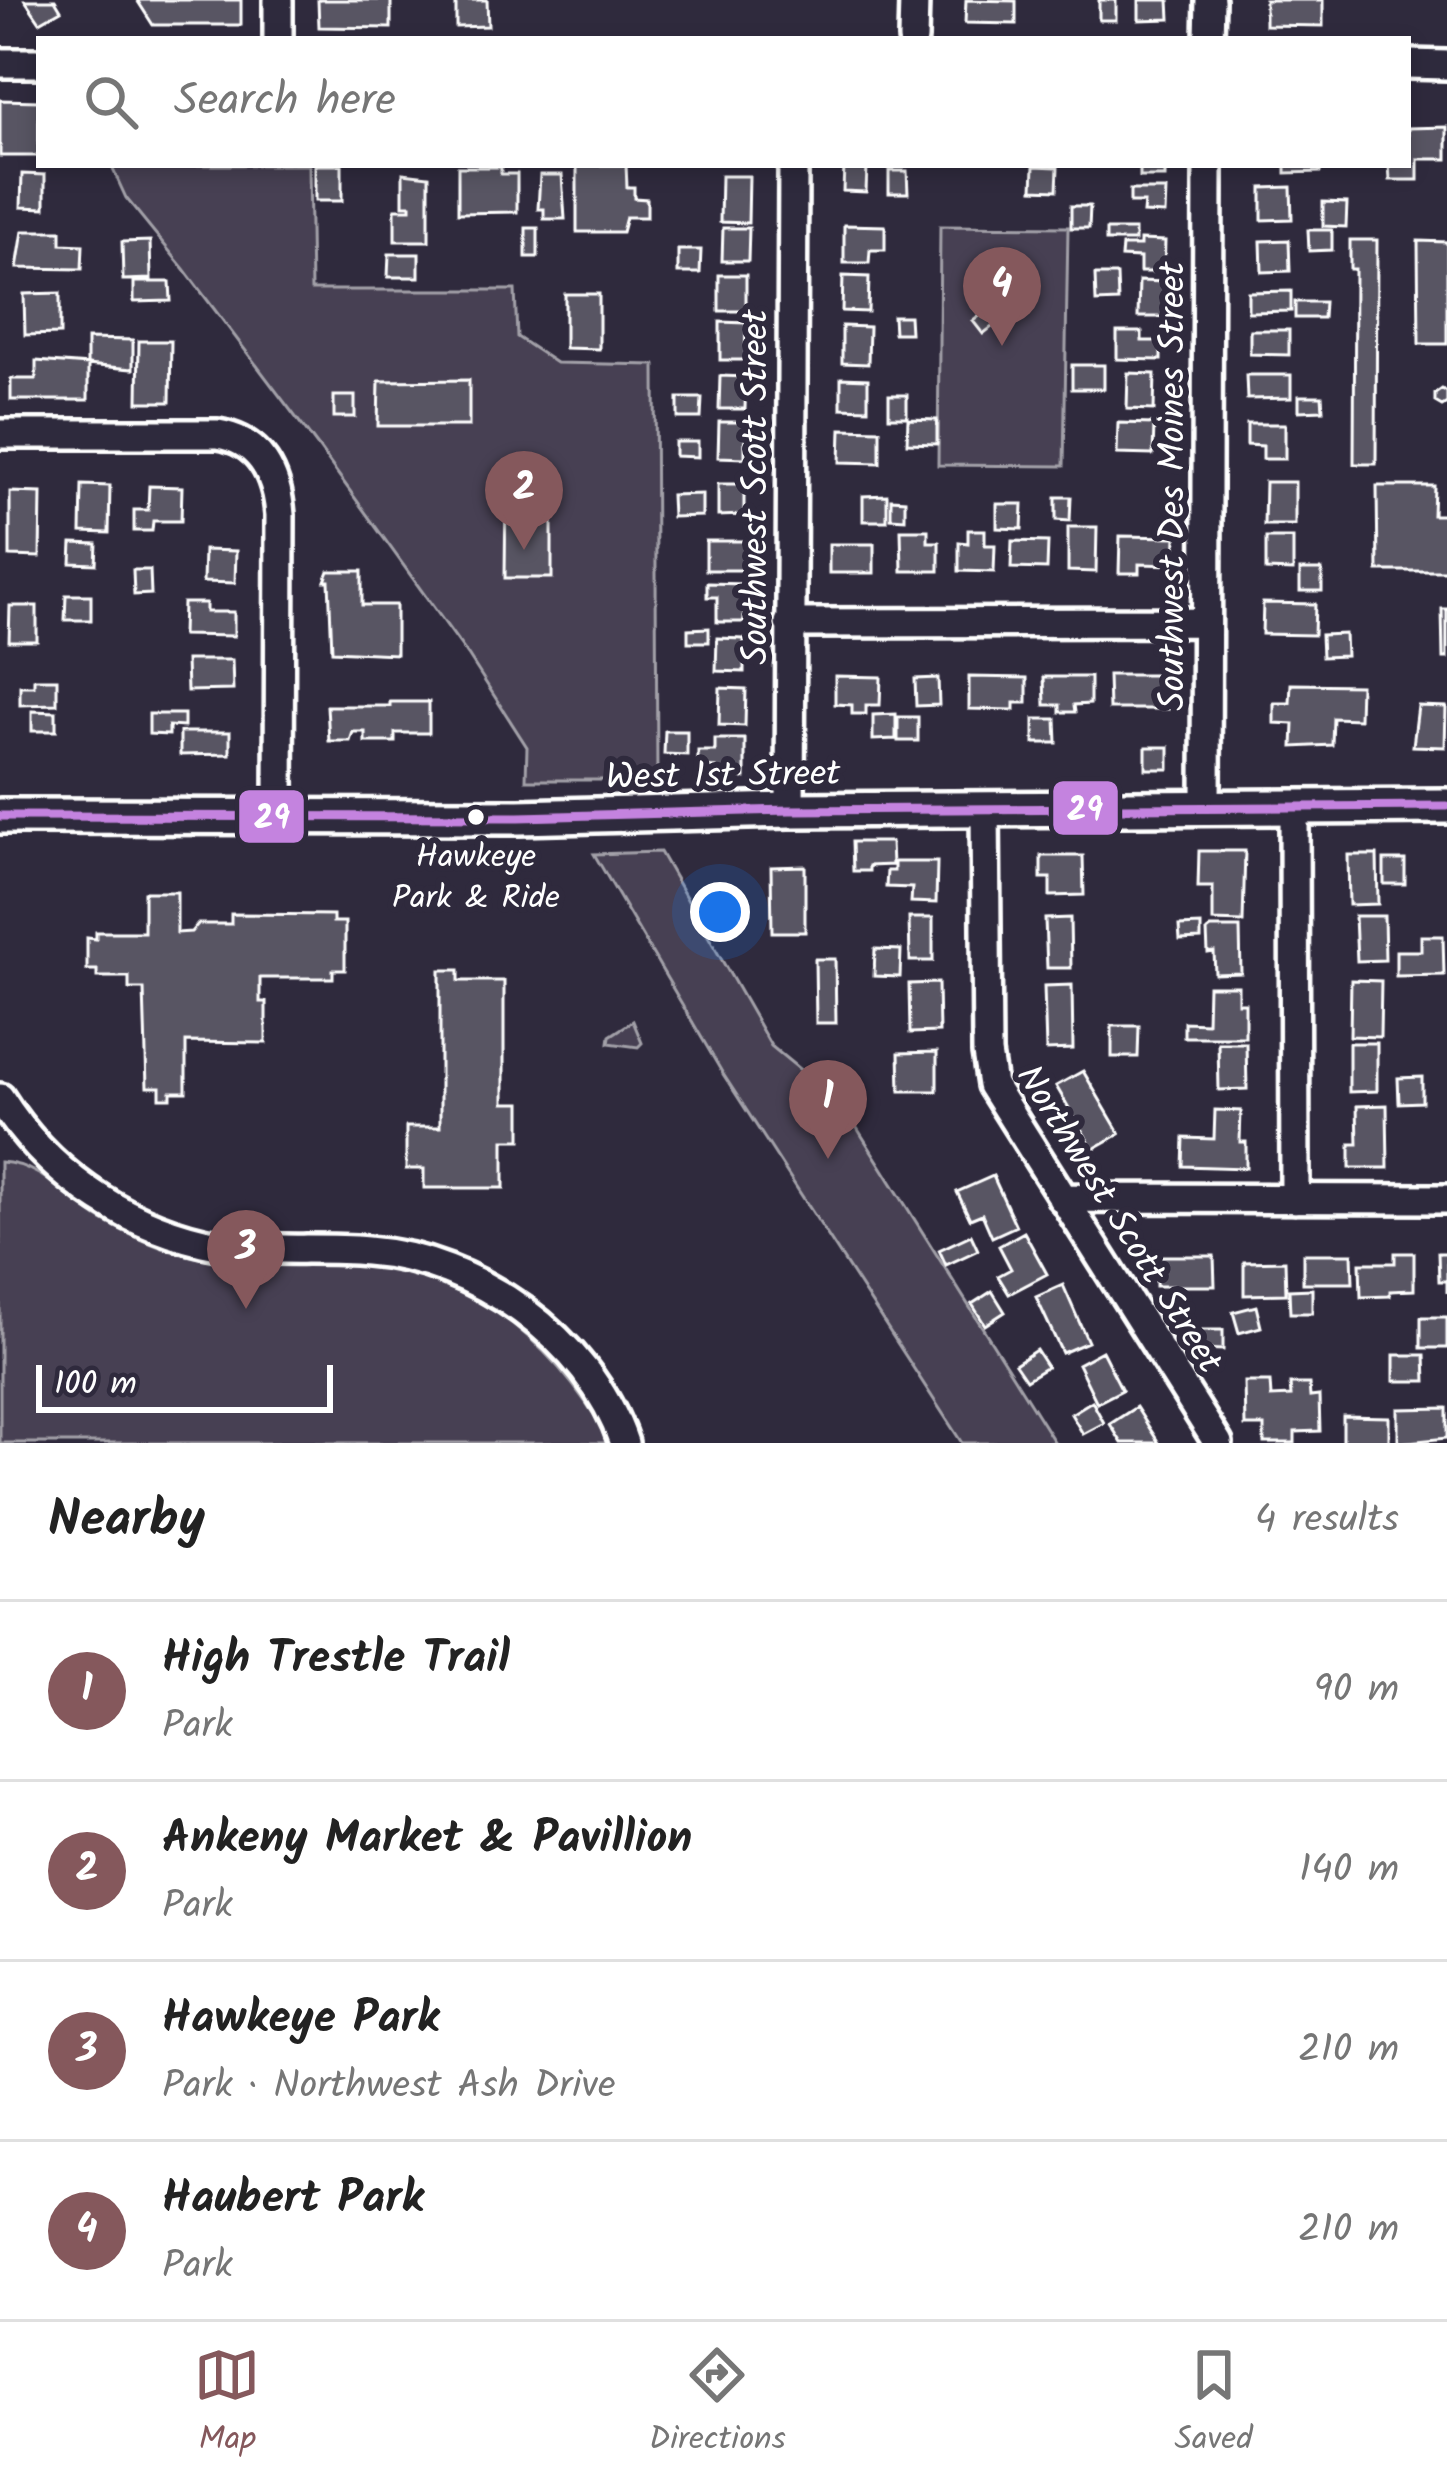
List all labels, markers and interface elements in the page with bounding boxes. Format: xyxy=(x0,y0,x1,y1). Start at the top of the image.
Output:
search box xyxy=(36,36,1411,168)
text: Search here xyxy=(174,66,396,138)
icon: search xyxy=(78,69,144,135)
pin: 4 xyxy=(963,247,1041,346)
street label: Southwest Des Moines Street xyxy=(1146,260,1203,711)
street label: Southwest Scott Street xyxy=(729,308,786,665)
pin: 2 xyxy=(485,451,563,550)
street label: West 1st Street xyxy=(605,746,842,807)
line badge: 29 xyxy=(1051,779,1120,837)
text: 29 xyxy=(1067,785,1103,838)
line badge: 29 xyxy=(237,788,306,845)
text: 29 xyxy=(254,793,290,846)
marker: Hawkeye Park & Ride xyxy=(465,806,487,828)
place label: Hawkeye Park & Ride xyxy=(392,832,560,926)
your location xyxy=(690,882,750,942)
street label: Northwest Scott Street xyxy=(1000,1054,1237,1386)
pin: 1 xyxy=(789,1060,867,1159)
pin: 3 xyxy=(207,1210,285,1309)
scale bar xyxy=(36,1359,333,1412)
text: 100 m xyxy=(54,1359,137,1412)
text: Nearby xyxy=(48,1481,205,1562)
text: 4 results xyxy=(1255,1490,1399,1552)
text: High Trestle Trail xyxy=(162,1624,510,1696)
text: 1 xyxy=(81,1660,93,1722)
text: 90 m xyxy=(1314,1660,1399,1722)
text: Park xyxy=(162,1696,233,1758)
text: Ankeny Market & Pavillion xyxy=(162,1804,692,1876)
text: 2 xyxy=(76,1840,98,1902)
text: 140 m xyxy=(1299,1840,1399,1902)
text: Park xyxy=(162,1876,233,1938)
text: Hawkeye Park xyxy=(162,1984,439,2056)
text: 3 xyxy=(76,2020,98,2082)
text: 210 m xyxy=(1298,2020,1399,2082)
text: Park · Northwest Ash Drive xyxy=(162,2056,616,2118)
text: Haubert Park xyxy=(162,2164,424,2236)
text: 4 xyxy=(76,2200,98,2262)
text: 210 m xyxy=(1298,2200,1399,2262)
text: Park xyxy=(162,2236,233,2298)
tab: Map xyxy=(194,2342,260,2467)
tab: Directions xyxy=(649,2342,786,2467)
tab: Saved xyxy=(1174,2342,1253,2467)

